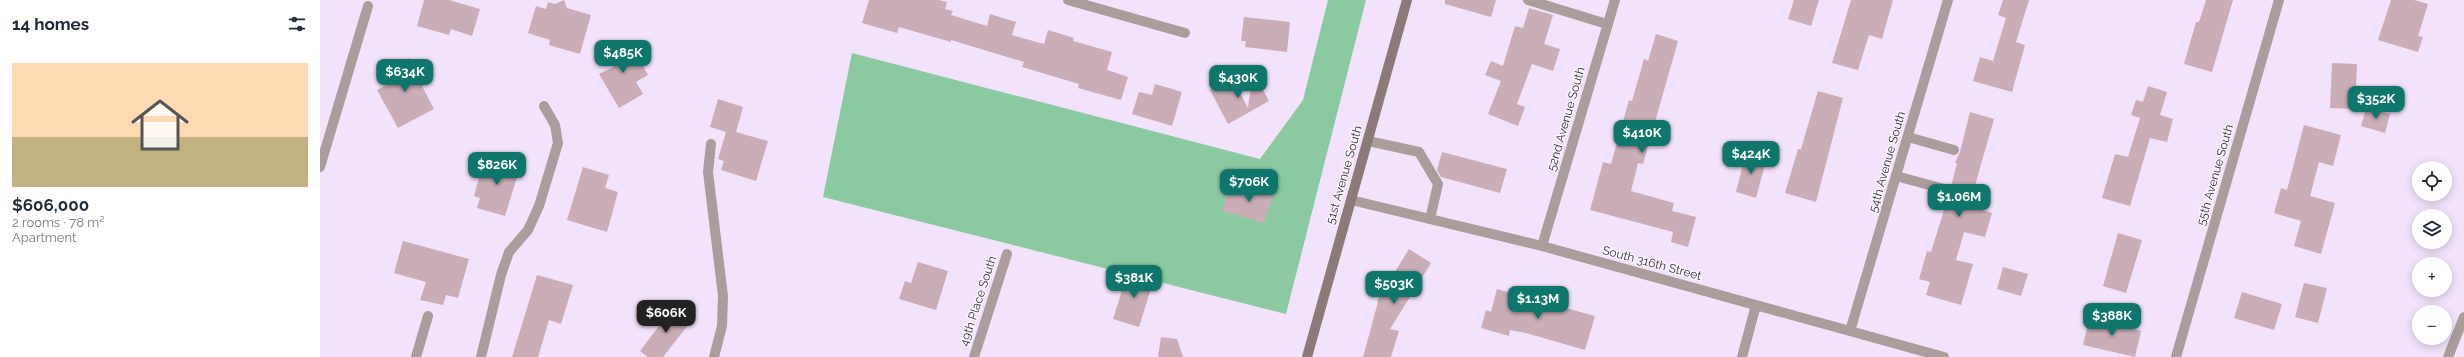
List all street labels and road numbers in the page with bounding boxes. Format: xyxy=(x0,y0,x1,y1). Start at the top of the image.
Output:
street label: 52nd Avenue South xyxy=(1544,65,1588,173)
street label: 54th Avenue South xyxy=(1866,110,1908,214)
street label: 55th Avenue South xyxy=(2194,123,2236,227)
street label: 51st Avenue South xyxy=(1323,124,1365,226)
street label: South 316th Street xyxy=(1601,243,1703,283)
street label: 49th Place South xyxy=(957,254,999,348)

